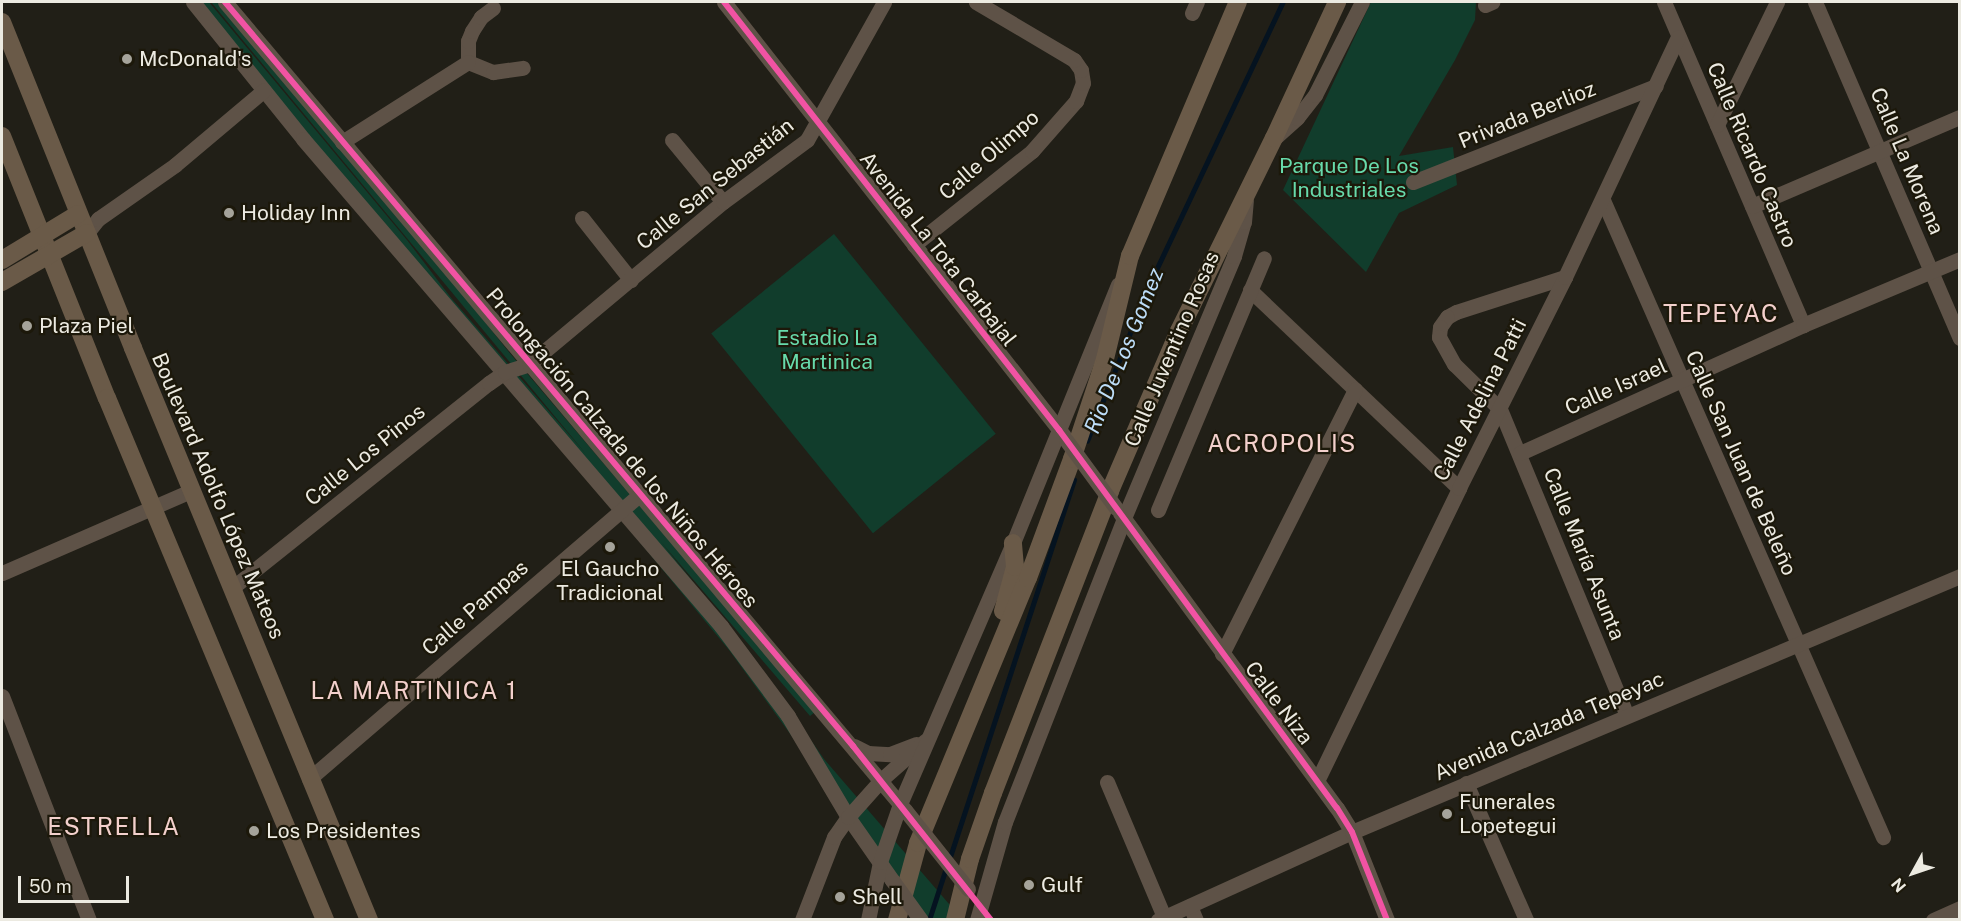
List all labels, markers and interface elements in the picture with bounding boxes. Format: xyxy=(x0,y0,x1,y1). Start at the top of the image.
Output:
place label: McDonald's xyxy=(139,46,251,72)
marker: McDonald's xyxy=(120,52,134,66)
street label: Calle Ricardo Castro xyxy=(1702,59,1802,251)
street label: Privada Berlioz xyxy=(1455,76,1599,154)
street label: Calle La Morena xyxy=(1865,84,1949,238)
street label: Calle Olimpo xyxy=(934,105,1044,205)
street label: Calle San Sebastián xyxy=(631,113,799,255)
street label: Avenida La Tota Carbajal xyxy=(854,147,1022,351)
park label: Parque De Los Industriales xyxy=(1279,153,1419,203)
place label: Holiday Inn xyxy=(241,200,351,226)
marker: Holiday Inn xyxy=(222,206,236,220)
street label: Calle Juventino Rosas xyxy=(1119,247,1225,451)
water label: Rio De Los Gomez xyxy=(1079,264,1169,438)
street label: Prolongación Calzada de los Niños Héroes xyxy=(480,283,764,613)
district label: TEPEYAC xyxy=(1663,300,1779,328)
place label: Plaza Piel xyxy=(39,313,134,339)
street label: Calle Adelina Patti xyxy=(1428,315,1532,485)
marker: Plaza Piel xyxy=(20,319,34,333)
park label: Estadio La Martinica xyxy=(776,325,878,375)
street label: Calle San Juan de Beleño xyxy=(1680,346,1802,580)
street label: Boulevard Adolfo López Mateos xyxy=(146,349,290,643)
street label: Calle Israel xyxy=(1561,353,1671,421)
street label: Calle Los Pinos xyxy=(300,399,430,511)
district label: ACROPOLIS xyxy=(1207,430,1357,458)
street label: Calle María Asunta xyxy=(1538,464,1630,644)
marker: El Gaucho Tradicional xyxy=(603,540,617,554)
street label: Calle Pampas xyxy=(417,555,533,661)
place label: El Gaucho Tradicional xyxy=(556,556,664,606)
street label: Calle Niza xyxy=(1240,656,1318,750)
street label: Avenida Calzada Tepeyac xyxy=(1430,666,1668,786)
district label: LA MARTINICA 1 xyxy=(310,677,518,705)
place label: Funerales Lopetegui xyxy=(1459,789,1557,839)
marker: Funerales Lopetegui xyxy=(1440,807,1454,821)
district label: ESTRELLA xyxy=(47,813,181,841)
place label: Los Presidentes xyxy=(266,818,421,844)
marker: Los Presidentes xyxy=(247,824,261,838)
north arrow xyxy=(1883,843,1943,903)
scale bar xyxy=(21,864,132,902)
place label: Gulf xyxy=(1041,872,1083,898)
text: N xyxy=(1888,874,1910,896)
text: 50 m xyxy=(29,876,72,897)
marker: Gulf xyxy=(1022,878,1036,892)
place label: Shell xyxy=(852,884,902,910)
marker: Shell xyxy=(833,890,847,904)

